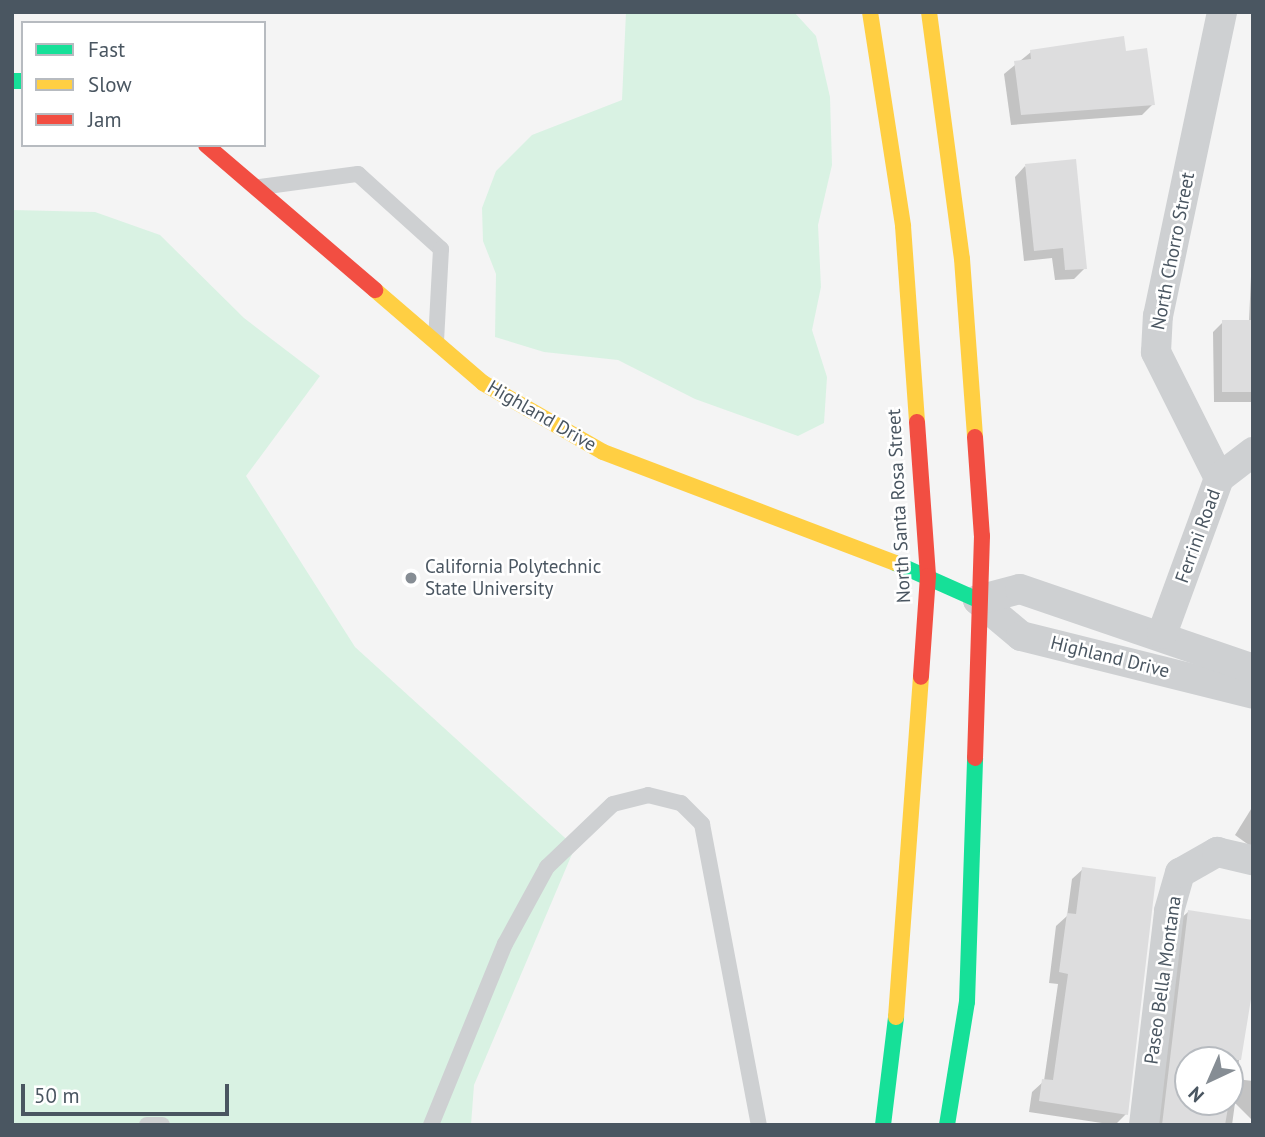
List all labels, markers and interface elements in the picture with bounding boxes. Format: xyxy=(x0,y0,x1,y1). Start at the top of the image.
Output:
legend xyxy=(21,21,266,147)
text: Fast xyxy=(88,36,125,63)
text: Slow xyxy=(88,71,132,98)
text: Jam xyxy=(88,106,122,133)
street label: North Chorro Street xyxy=(1147,170,1199,332)
street label: Highland Drive xyxy=(484,376,600,456)
street label: North Santa Rosa Street xyxy=(883,408,915,604)
street label: Ferrini Road xyxy=(1170,486,1226,586)
place label: California Polytechnic State University xyxy=(425,556,601,600)
marker: California Polytechnic State University xyxy=(403,570,419,586)
street label: Highland Drive xyxy=(1048,631,1172,683)
street label: Paseo Bella Montana xyxy=(1140,894,1186,1066)
north arrow xyxy=(1174,1046,1244,1116)
scale bar xyxy=(24,1070,233,1114)
text: 50 m xyxy=(34,1082,80,1109)
text: N xyxy=(1183,1082,1209,1108)

